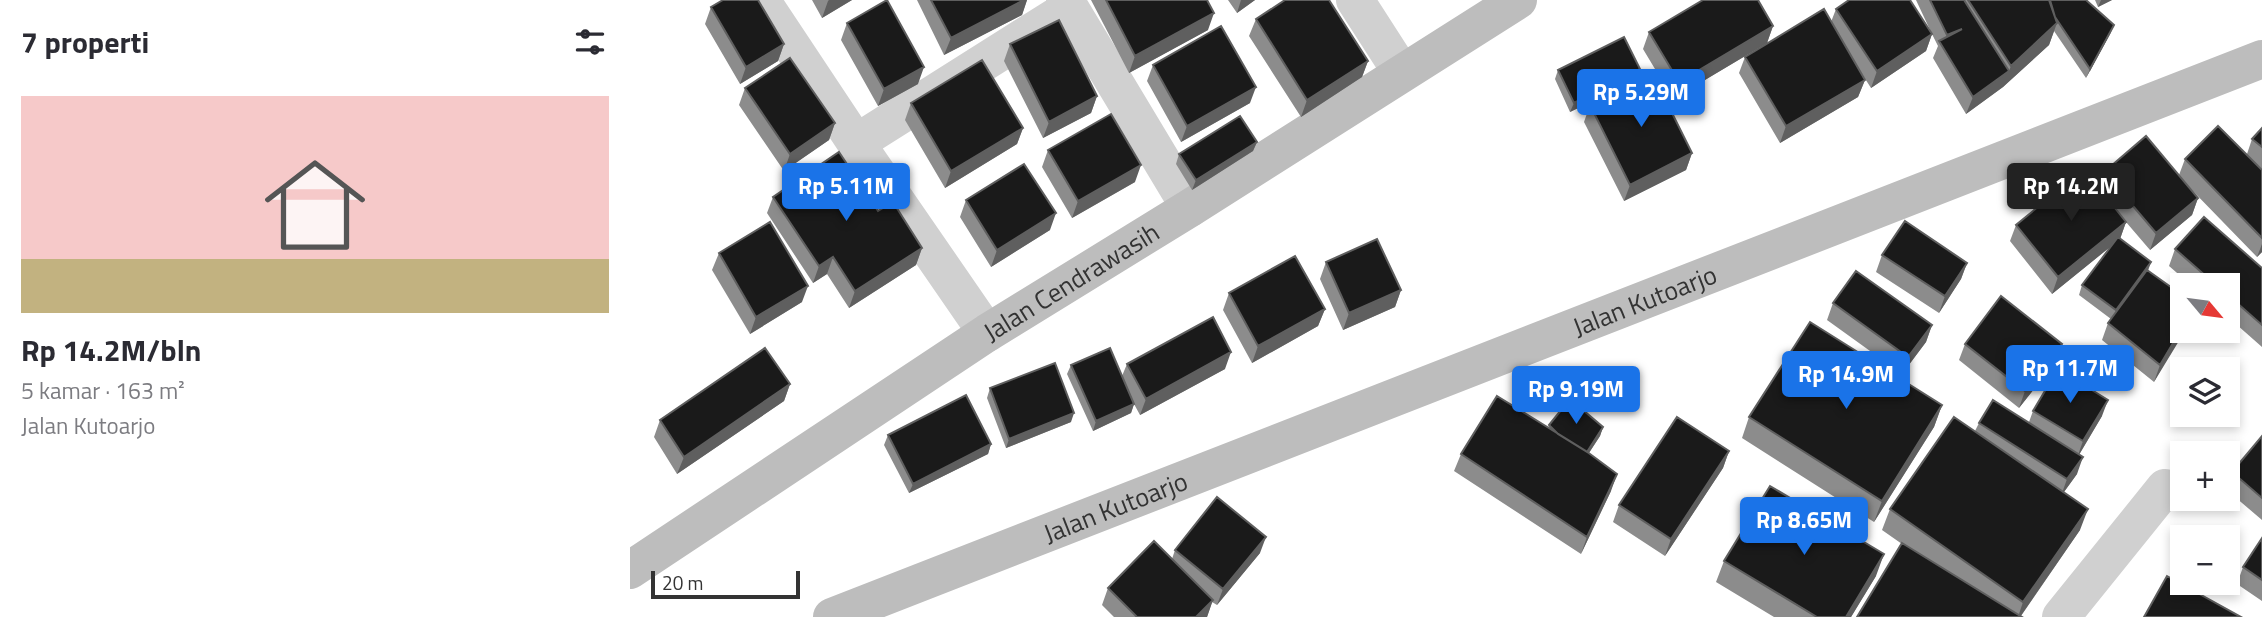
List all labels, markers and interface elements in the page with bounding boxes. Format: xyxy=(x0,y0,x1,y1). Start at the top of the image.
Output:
text: 7 properti xyxy=(21,19,149,65)
icon: filters xyxy=(571,23,609,61)
pin: Rp 5.29M xyxy=(1569,69,1713,129)
text: Rp 5.29M xyxy=(1593,74,1689,109)
icon: home xyxy=(252,142,378,268)
pin: Rp 5.11M xyxy=(774,164,918,223)
pin: Rp 14.2M xyxy=(1999,164,2143,223)
text: Rp 5.11M xyxy=(798,168,894,203)
text: Rp 14.2M xyxy=(2023,168,2119,203)
street label: Jalan Cendrawasih xyxy=(975,212,1166,351)
street label: Jalan Kutoarjo xyxy=(1566,254,1722,346)
north arrow xyxy=(2170,273,2240,343)
map controls xyxy=(2170,273,2240,595)
text: Rp 14.2M/bln xyxy=(21,327,201,373)
pin: Rp 11.7M xyxy=(1998,346,2142,405)
text: Rp 11.7M xyxy=(2022,350,2118,385)
pin: Rp 14.9M xyxy=(1774,352,1918,411)
text: Rp 14.9M xyxy=(1798,356,1894,391)
button: layers xyxy=(2170,357,2240,427)
pin: Rp 9.19M xyxy=(1504,366,1648,426)
text: Rp 9.19M xyxy=(1528,371,1624,406)
text: 5 kamar · 163 m² xyxy=(21,373,185,408)
text: Jalan Kutoarjo xyxy=(21,408,155,443)
button: + xyxy=(2170,441,2240,511)
street label: Jalan Kutoarjo xyxy=(1037,461,1193,552)
pin: Rp 8.65M xyxy=(1732,498,1876,557)
text: Rp 8.65M xyxy=(1756,502,1852,537)
button: − xyxy=(2170,525,2240,595)
scale bar xyxy=(651,568,800,600)
text: 20 m xyxy=(662,568,703,597)

